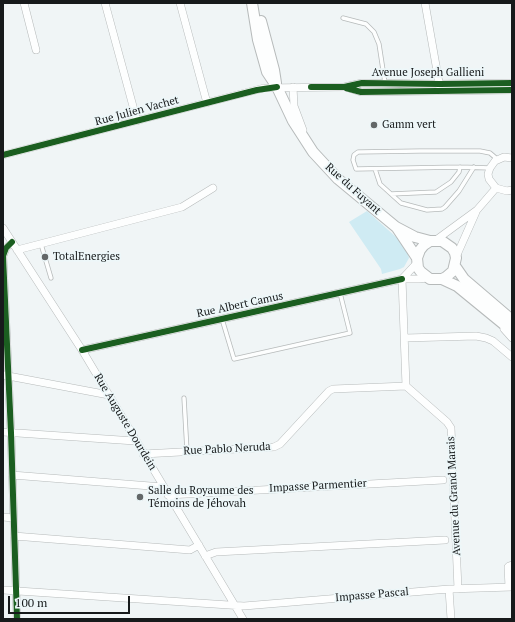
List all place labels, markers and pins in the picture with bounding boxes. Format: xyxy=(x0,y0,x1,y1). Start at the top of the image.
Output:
place label: Gamm vert xyxy=(382,118,436,132)
marker: Gamm vert xyxy=(369,120,379,130)
place label: TotalEnergies xyxy=(53,250,120,264)
marker: TotalEnergies xyxy=(40,252,50,262)
place label: Salle du Royaume des Témoins de Jéhovah xyxy=(148,484,254,510)
marker: Salle du Royaume des Témoins de Jéhovah xyxy=(135,492,145,502)

